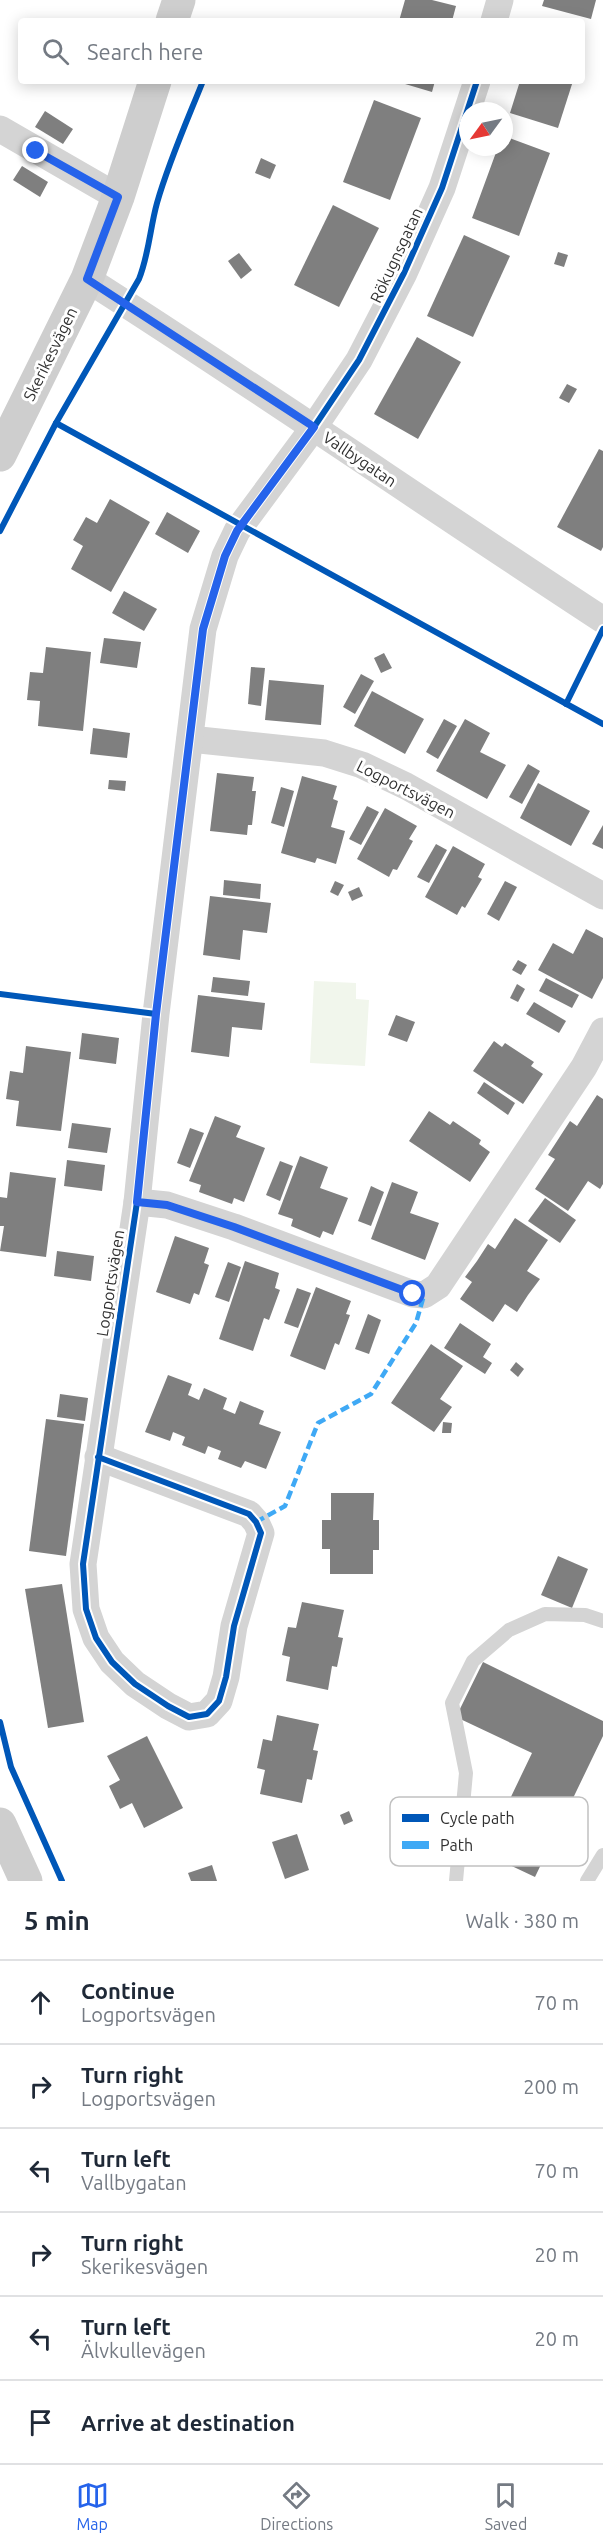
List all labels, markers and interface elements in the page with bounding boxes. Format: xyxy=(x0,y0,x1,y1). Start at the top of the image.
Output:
search box xyxy=(18,18,585,84)
icon: search xyxy=(39,35,72,68)
text: Search here xyxy=(87,39,203,64)
north arrow xyxy=(459,102,513,156)
route end xyxy=(22,137,48,163)
street label: Rökugnsgatan xyxy=(366,205,426,305)
street label: Skerikesvägen xyxy=(20,304,80,404)
street label: Vallbygatan xyxy=(320,428,400,490)
street label: Logportsvägen xyxy=(354,756,458,822)
street label: Logportsvägen xyxy=(93,1228,127,1338)
route start xyxy=(399,1280,425,1306)
legend xyxy=(390,1797,588,1866)
text: Cycle path xyxy=(440,1809,515,1827)
text: Path xyxy=(440,1836,473,1854)
text: 5 min xyxy=(24,1906,90,1935)
text: Walk · 380 m xyxy=(466,1909,579,1932)
text: Continue xyxy=(81,1978,175,2003)
icon: ahead xyxy=(24,1986,57,2019)
text: 70 m xyxy=(535,1991,579,2014)
text: Logportsvägen xyxy=(81,2003,216,2026)
text: Turn right xyxy=(81,2062,183,2087)
icon: right xyxy=(24,2070,57,2103)
text: 200 m xyxy=(523,2075,579,2098)
text: Logportsvägen xyxy=(81,2087,216,2110)
text: Turn left xyxy=(81,2146,171,2171)
icon: left xyxy=(24,2154,57,2187)
text: 70 m xyxy=(535,2159,579,2182)
text: Vallbygatan xyxy=(81,2171,187,2194)
text: Turn right xyxy=(81,2230,183,2255)
icon: right xyxy=(24,2238,57,2271)
text: 20 m xyxy=(535,2243,579,2266)
text: Skerikesvägen xyxy=(81,2255,208,2278)
text: Turn left xyxy=(81,2314,171,2339)
icon: left xyxy=(24,2322,57,2355)
text: 20 m xyxy=(535,2327,579,2350)
text: Älvkullevägen xyxy=(81,2339,206,2362)
icon: arrive xyxy=(24,2406,57,2439)
text: Arrive at destination xyxy=(81,2410,295,2435)
tab: Map xyxy=(76,2479,109,2533)
tab: Directions xyxy=(260,2479,333,2533)
tab: Saved xyxy=(485,2479,527,2533)

